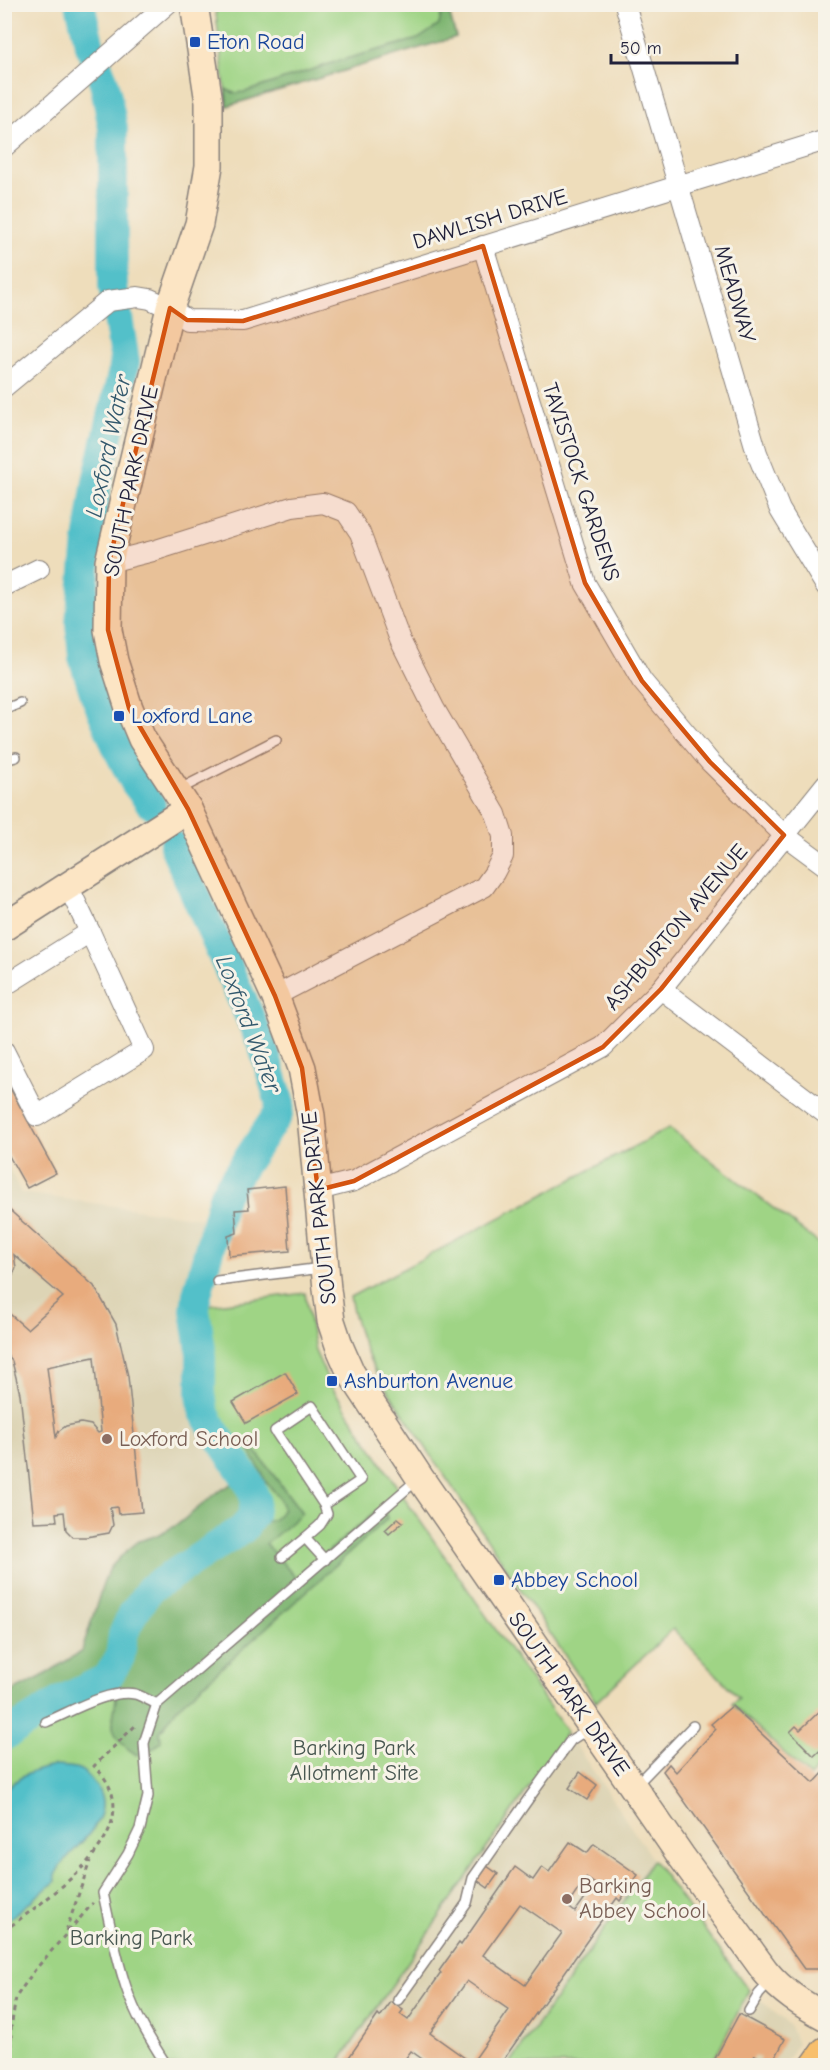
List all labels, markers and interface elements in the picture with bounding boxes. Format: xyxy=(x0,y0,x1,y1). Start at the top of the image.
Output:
scale bar xyxy=(611,27,737,65)
place label: Eton Road xyxy=(207,29,305,55)
marker: Eton Road xyxy=(188,35,202,49)
text: 50 m xyxy=(620,38,662,59)
street label: DAWLISH DRIVE xyxy=(410,183,570,255)
street label: MEADWAY xyxy=(709,242,761,346)
water label: Loxford Water xyxy=(79,371,137,520)
street label: TAVISTOCK GARDENS xyxy=(537,380,625,584)
street label: SOUTH PARK DRIVE xyxy=(98,383,164,579)
place label: Loxford Lane xyxy=(131,703,253,729)
marker: Loxford Lane xyxy=(112,709,126,723)
street label: ASHBURTON AVENUE xyxy=(599,839,753,1015)
water label: Loxford Water xyxy=(210,951,289,1098)
street label: SOUTH PARK DRIVE xyxy=(296,1110,342,1306)
place label: Ashburton Avenue xyxy=(344,1368,513,1394)
marker: Ashburton Avenue xyxy=(325,1374,339,1388)
place label: Loxford School xyxy=(119,1426,258,1452)
marker: Loxford School xyxy=(100,1432,114,1446)
place label: Abbey School xyxy=(511,1567,638,1593)
marker: Abbey School xyxy=(492,1573,506,1587)
street label: SOUTH PARK DRIVE xyxy=(503,1607,635,1781)
park label: Barking Park Allotment Site xyxy=(290,1735,419,1786)
place label: Barking Abbey School xyxy=(579,1873,706,1924)
marker: Barking Abbey School xyxy=(560,1892,574,1906)
park label: Barking Park xyxy=(70,1925,193,1951)

